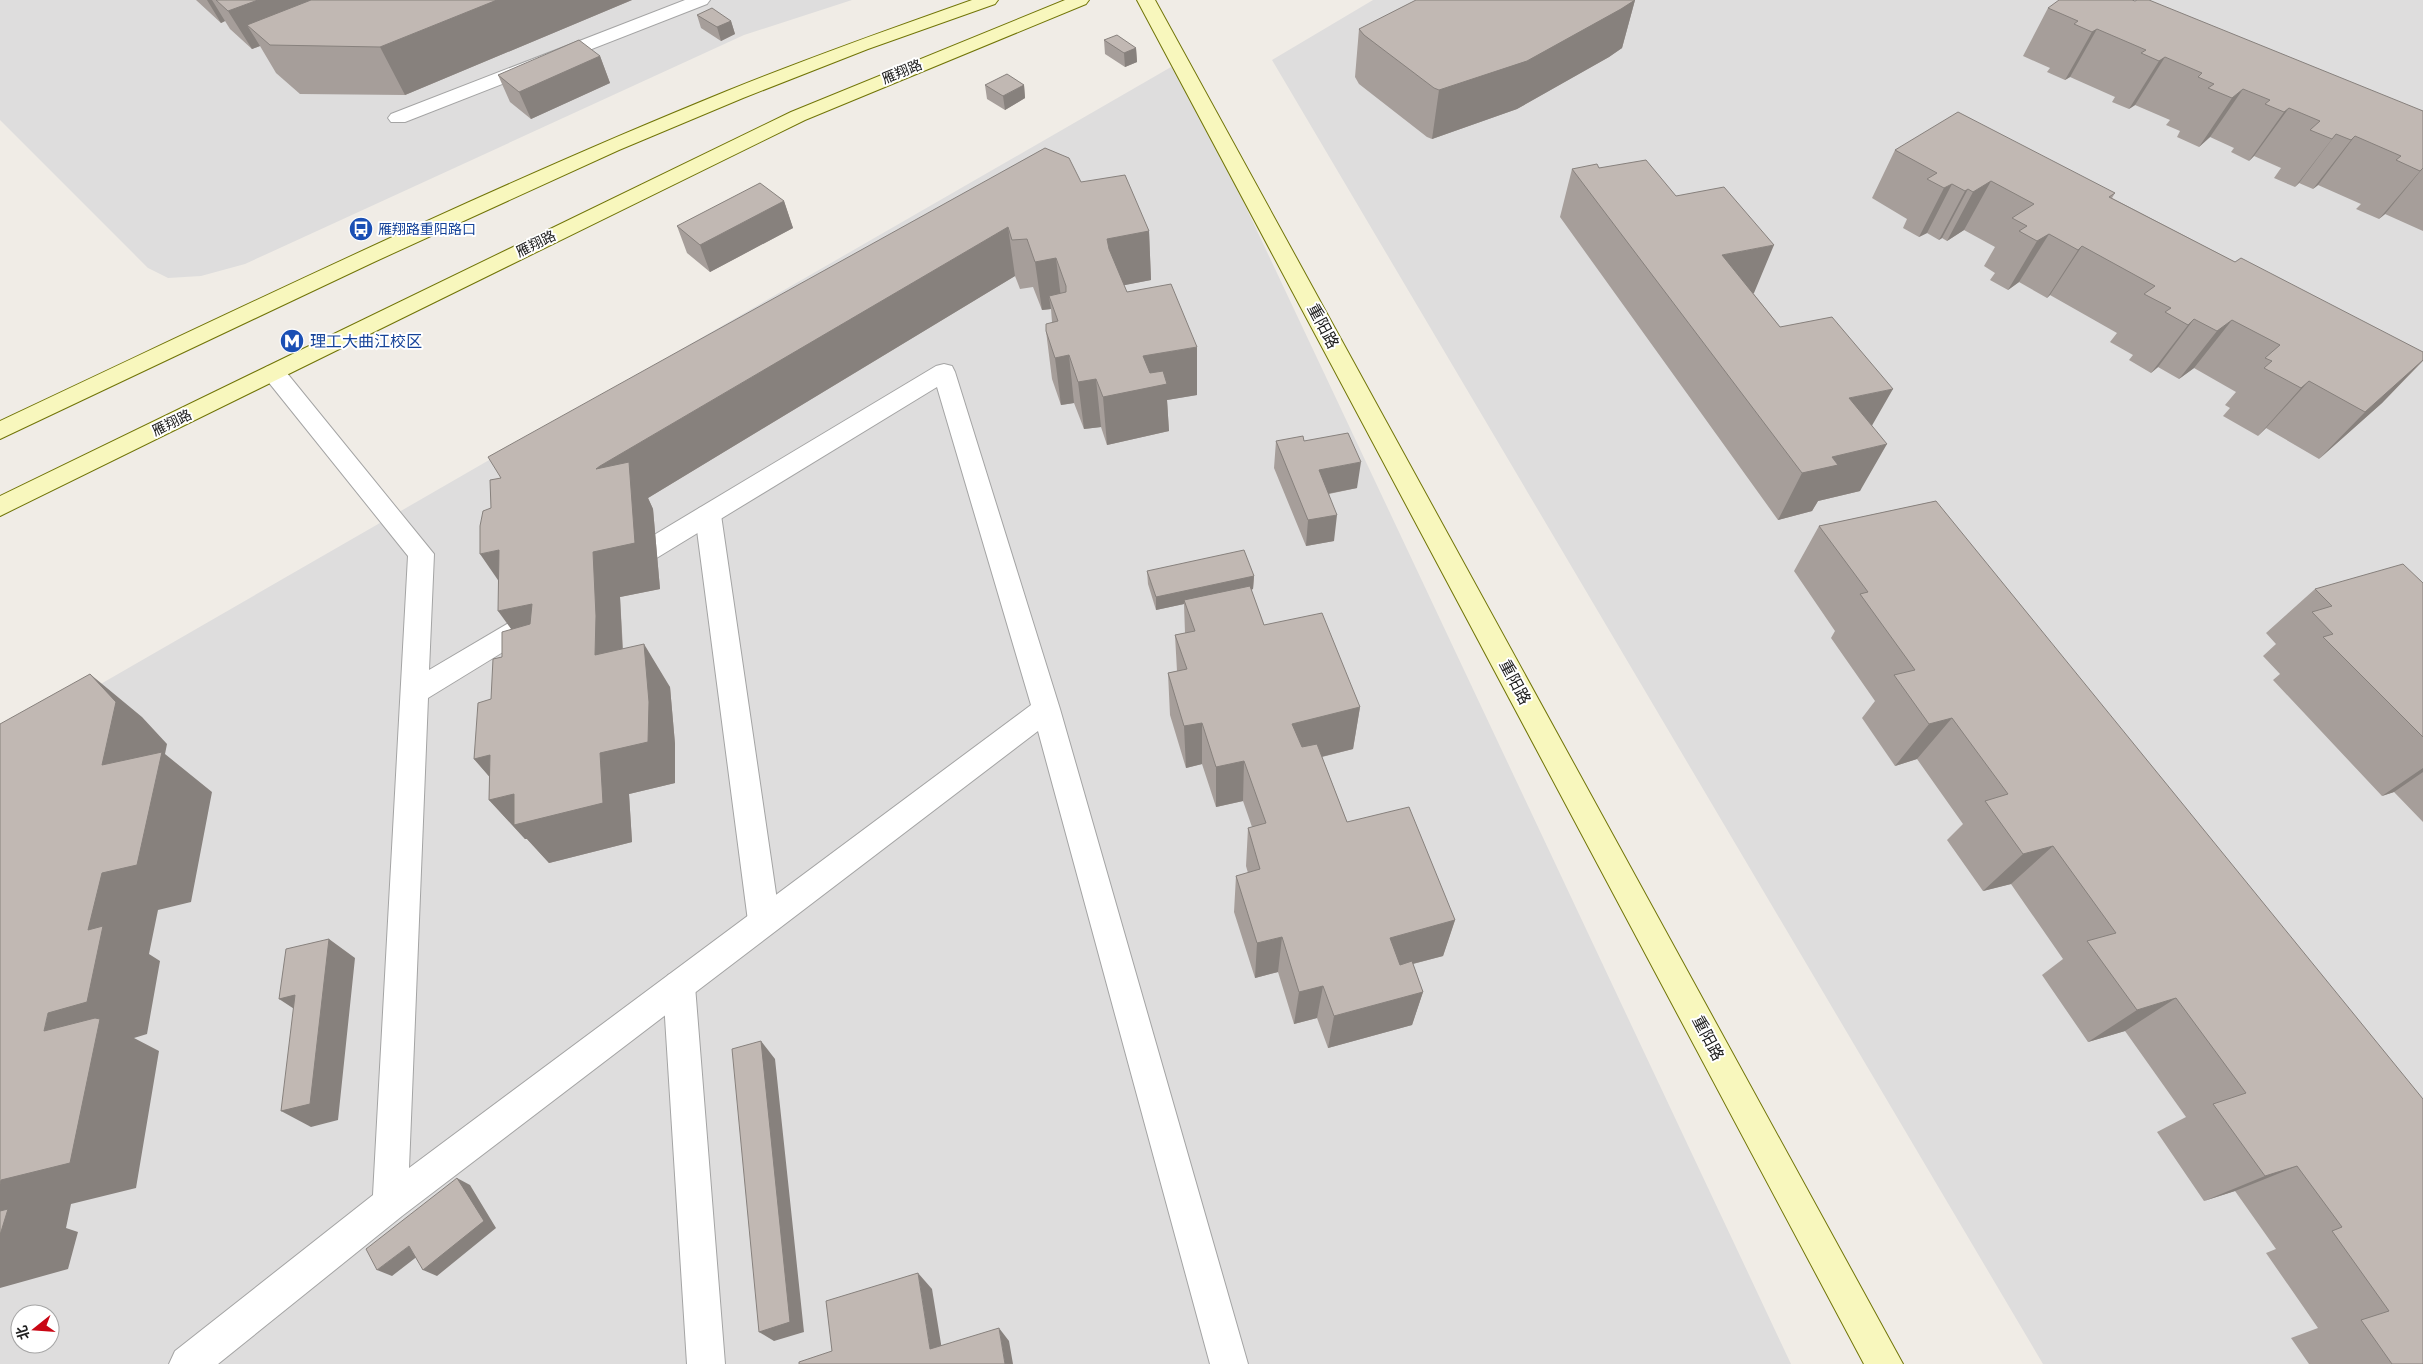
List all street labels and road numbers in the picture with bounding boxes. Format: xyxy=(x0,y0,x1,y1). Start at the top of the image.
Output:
street label: 雁翔路 xyxy=(879,56,925,88)
street label: 雁翔路 xyxy=(513,227,559,261)
street label: 重阳路 xyxy=(1303,300,1343,352)
street label: 雁翔路 xyxy=(149,406,195,440)
street label: 重阳路 xyxy=(1495,656,1535,708)
street label: 重阳路 xyxy=(1688,1012,1728,1064)

